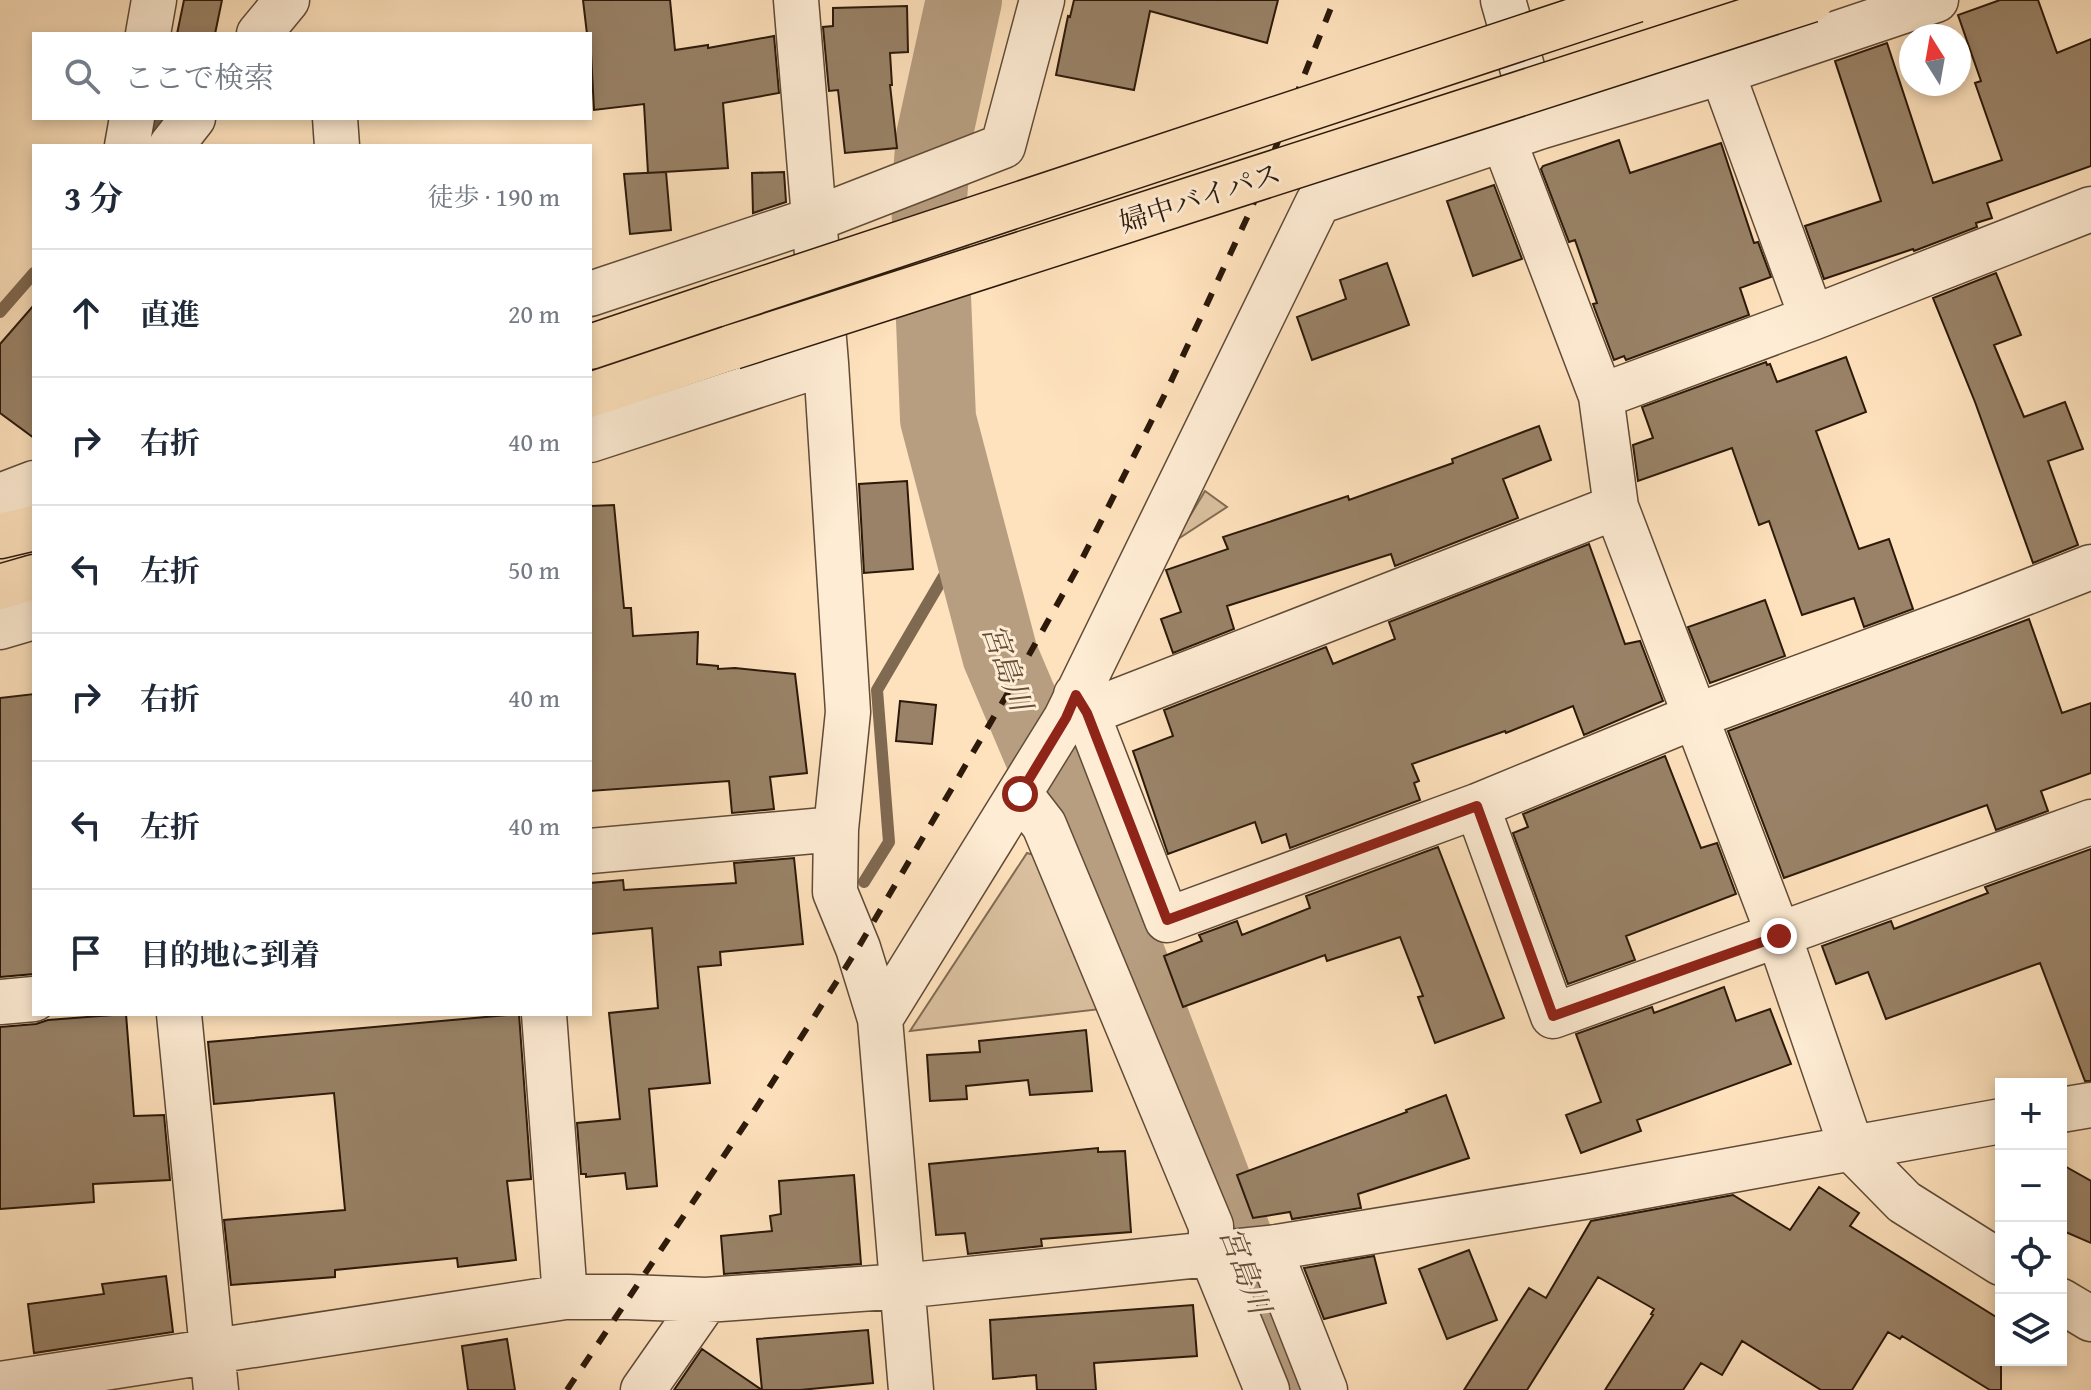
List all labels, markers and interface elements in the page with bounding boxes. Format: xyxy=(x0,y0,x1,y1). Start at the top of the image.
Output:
north arrow xyxy=(1899,24,1971,96)
search box xyxy=(32,32,592,120)
icon: search xyxy=(60,54,104,98)
text: ここで検索 xyxy=(124,55,274,99)
street label: 婦中バイパス xyxy=(1114,152,1286,242)
text: 3 分 xyxy=(64,173,123,222)
text: 徒歩 · 190 m xyxy=(428,177,560,216)
icon: ahead xyxy=(64,291,108,335)
text: 直進 xyxy=(140,292,200,336)
text: 20 m xyxy=(508,294,560,333)
icon: right xyxy=(64,419,108,463)
text: 右折 xyxy=(140,420,200,464)
text: 40 m xyxy=(508,422,560,461)
icon: left xyxy=(64,547,108,591)
text: 左折 xyxy=(140,548,200,592)
text: 50 m xyxy=(508,550,560,589)
water label: 宮島川 xyxy=(972,617,1045,720)
icon: right xyxy=(64,675,108,719)
text: 右折 xyxy=(140,676,200,720)
text: 40 m xyxy=(508,678,560,717)
route start xyxy=(1002,776,1038,812)
icon: left xyxy=(64,803,108,847)
text: 左折 xyxy=(140,804,200,848)
text: 40 m xyxy=(508,806,560,845)
route end xyxy=(1761,918,1797,954)
icon: arrive xyxy=(64,931,108,975)
text: 目的地に到着 xyxy=(140,932,320,976)
map controls xyxy=(1995,1078,2067,1366)
button: + xyxy=(1995,1078,2067,1150)
button: − xyxy=(1995,1150,2067,1222)
water label: 宮島川 xyxy=(1209,1220,1284,1323)
button: locate xyxy=(1995,1222,2067,1294)
button: layers xyxy=(1995,1294,2067,1366)

